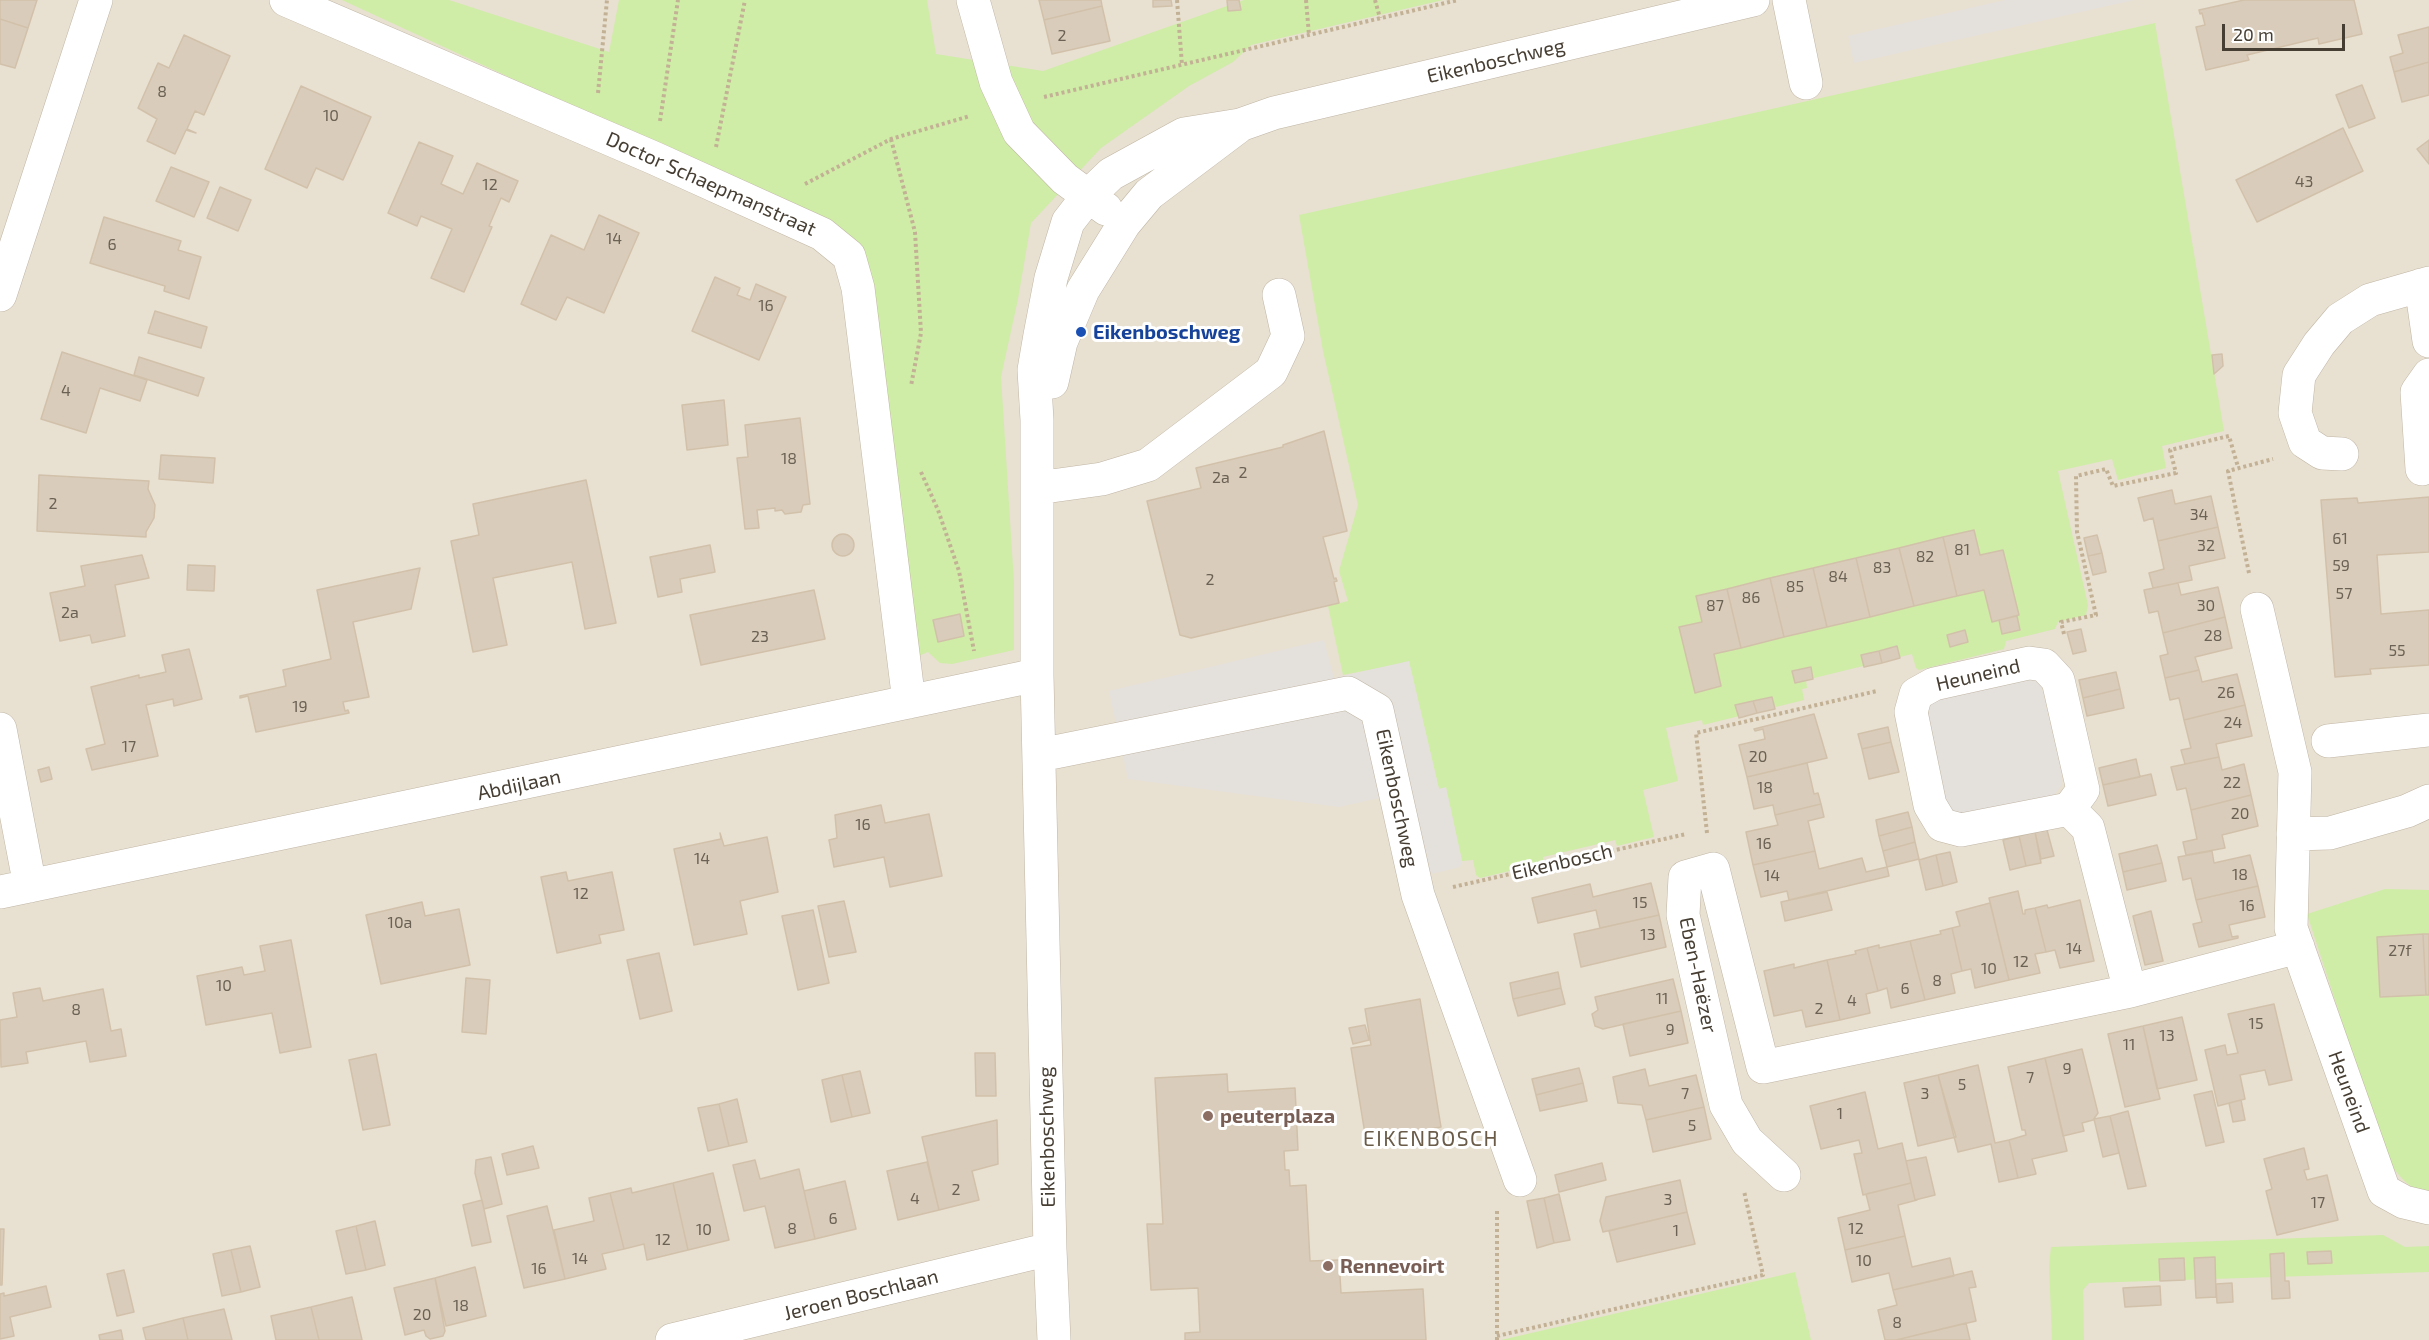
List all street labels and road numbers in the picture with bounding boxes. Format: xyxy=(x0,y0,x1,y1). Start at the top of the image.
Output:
street label: Eikenboschweg xyxy=(1425,33,1567,89)
street label: Doctor Schaepmanstraat xyxy=(602,127,820,241)
street label: Heuneind xyxy=(1933,654,2023,696)
street label: Eikenboschweg xyxy=(1371,727,1423,869)
street label: Abdijlaan xyxy=(475,764,563,806)
street label: Eikenbosch xyxy=(1509,839,1615,885)
street label: Eben-Haëzer xyxy=(1674,915,1722,1035)
street label: Heuneind xyxy=(2323,1048,2375,1136)
street label: Eikenboschweg xyxy=(1034,1066,1060,1208)
street label: Jeroen Boschlaan xyxy=(781,1264,941,1326)

